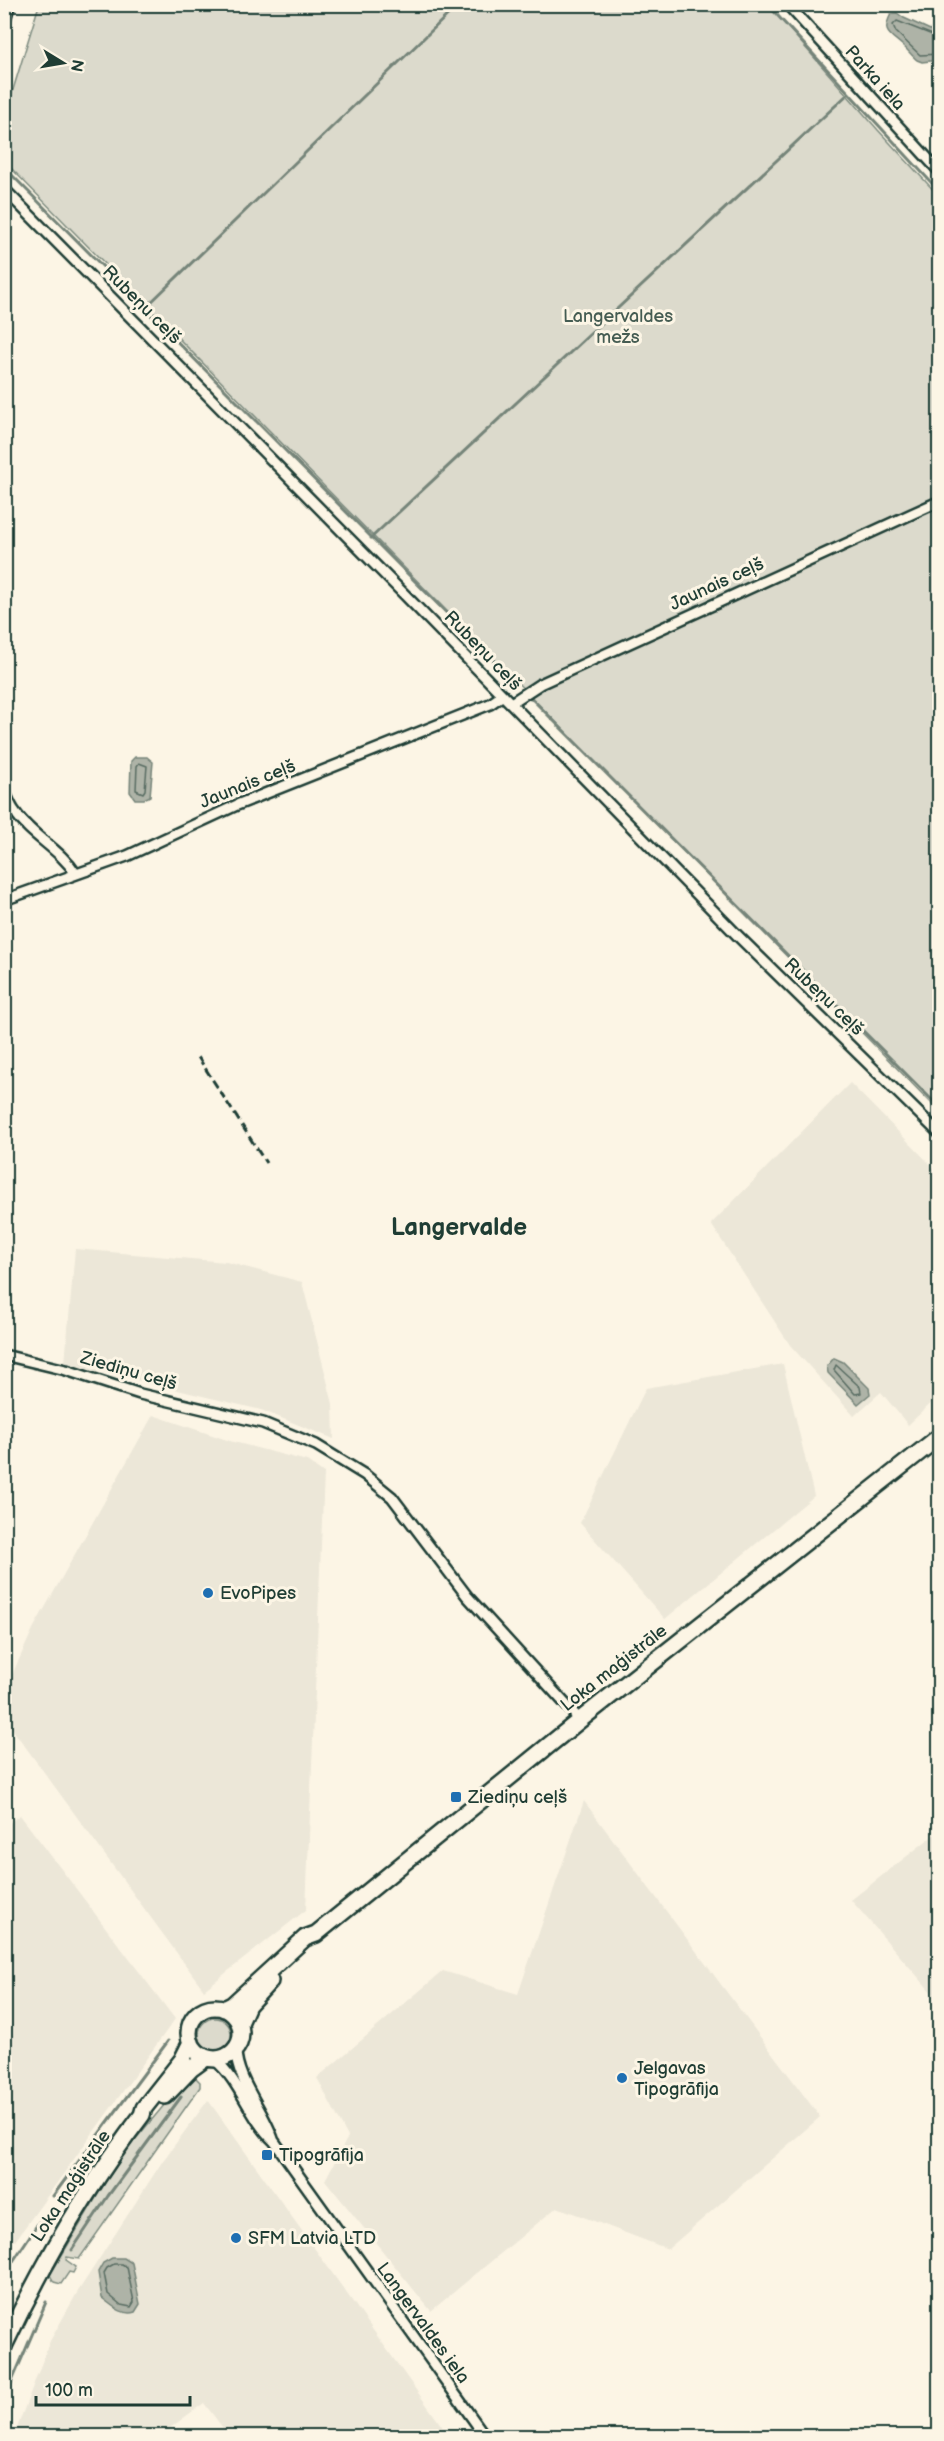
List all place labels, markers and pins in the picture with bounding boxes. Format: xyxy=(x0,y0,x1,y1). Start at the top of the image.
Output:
place label: EvoPipes xyxy=(220,1583,296,1604)
marker: EvoPipes xyxy=(201,1586,215,1600)
place label: Ziediņu ceļš xyxy=(467,1787,568,1808)
marker: Ziediņu ceļš xyxy=(449,1790,463,1804)
place label: Jelgavas Tipogrāfija xyxy=(634,2058,719,2100)
marker: Jelgavas Tipogrāfija xyxy=(615,2071,629,2085)
place label: Tipogrāfija xyxy=(279,2145,364,2166)
marker: Tipogrāfija xyxy=(260,2148,274,2162)
place label: SFM Latvia LTD xyxy=(248,2228,376,2249)
marker: SFM Latvia LTD xyxy=(229,2231,243,2245)

